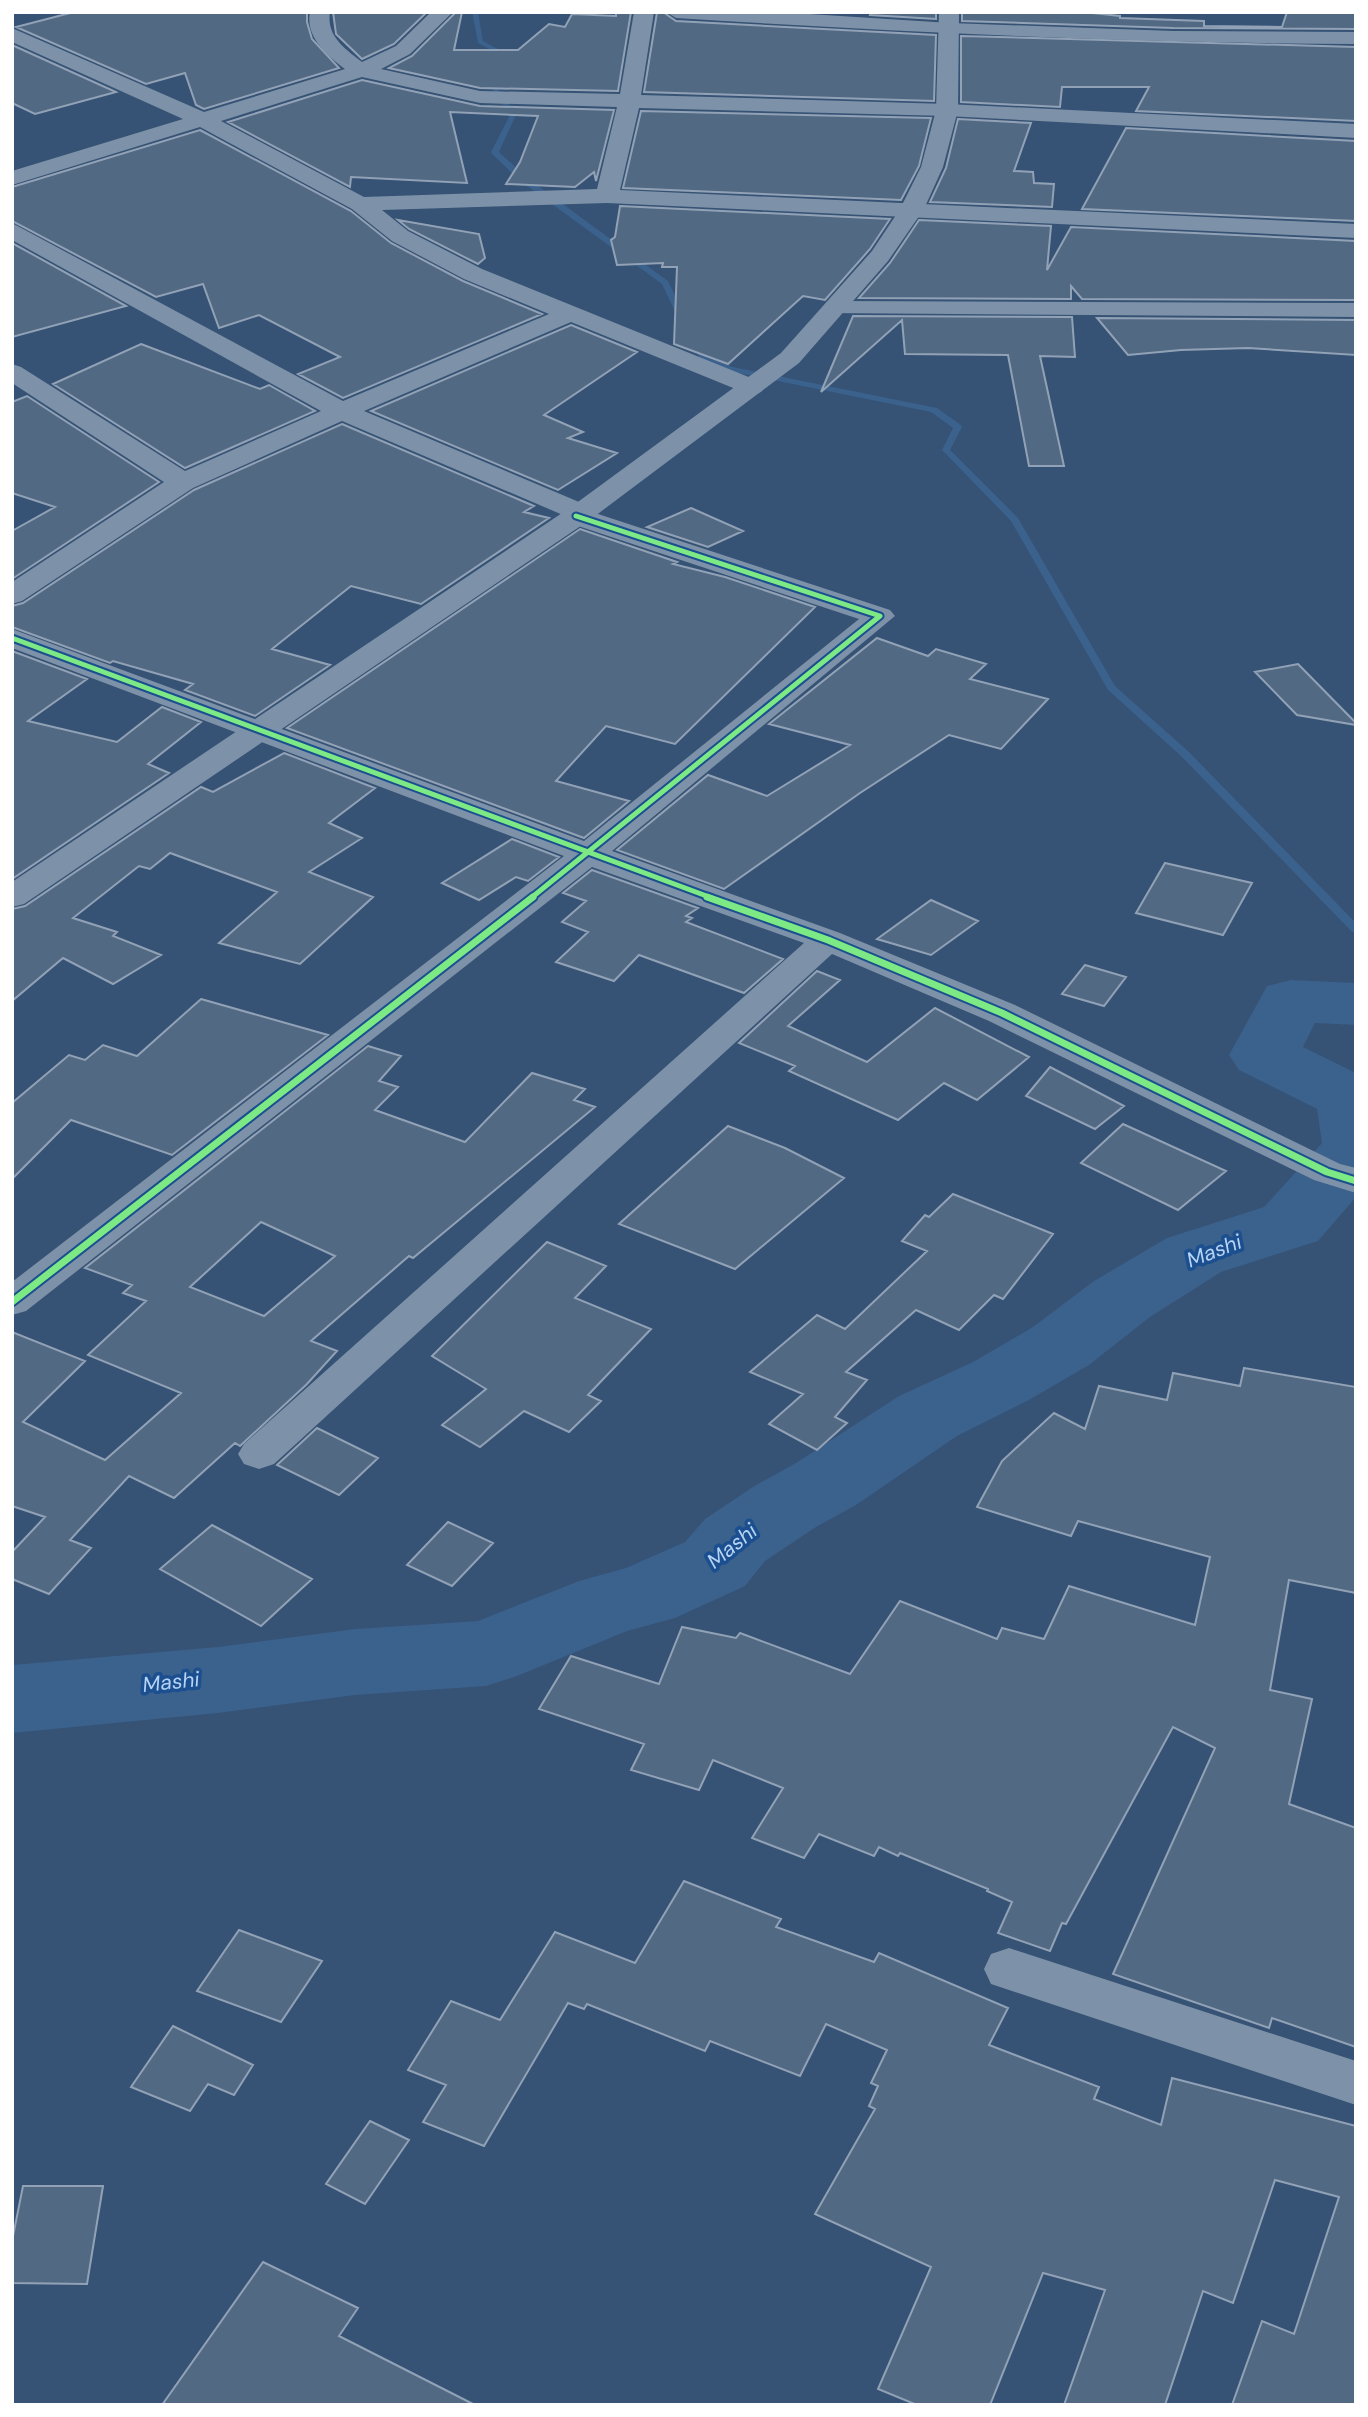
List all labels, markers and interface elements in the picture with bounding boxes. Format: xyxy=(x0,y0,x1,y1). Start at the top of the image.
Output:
water label: Mashi xyxy=(1182,1227,1247,1274)
water label: Mashi xyxy=(701,1517,764,1575)
water label: Mashi xyxy=(141,1665,202,1699)

